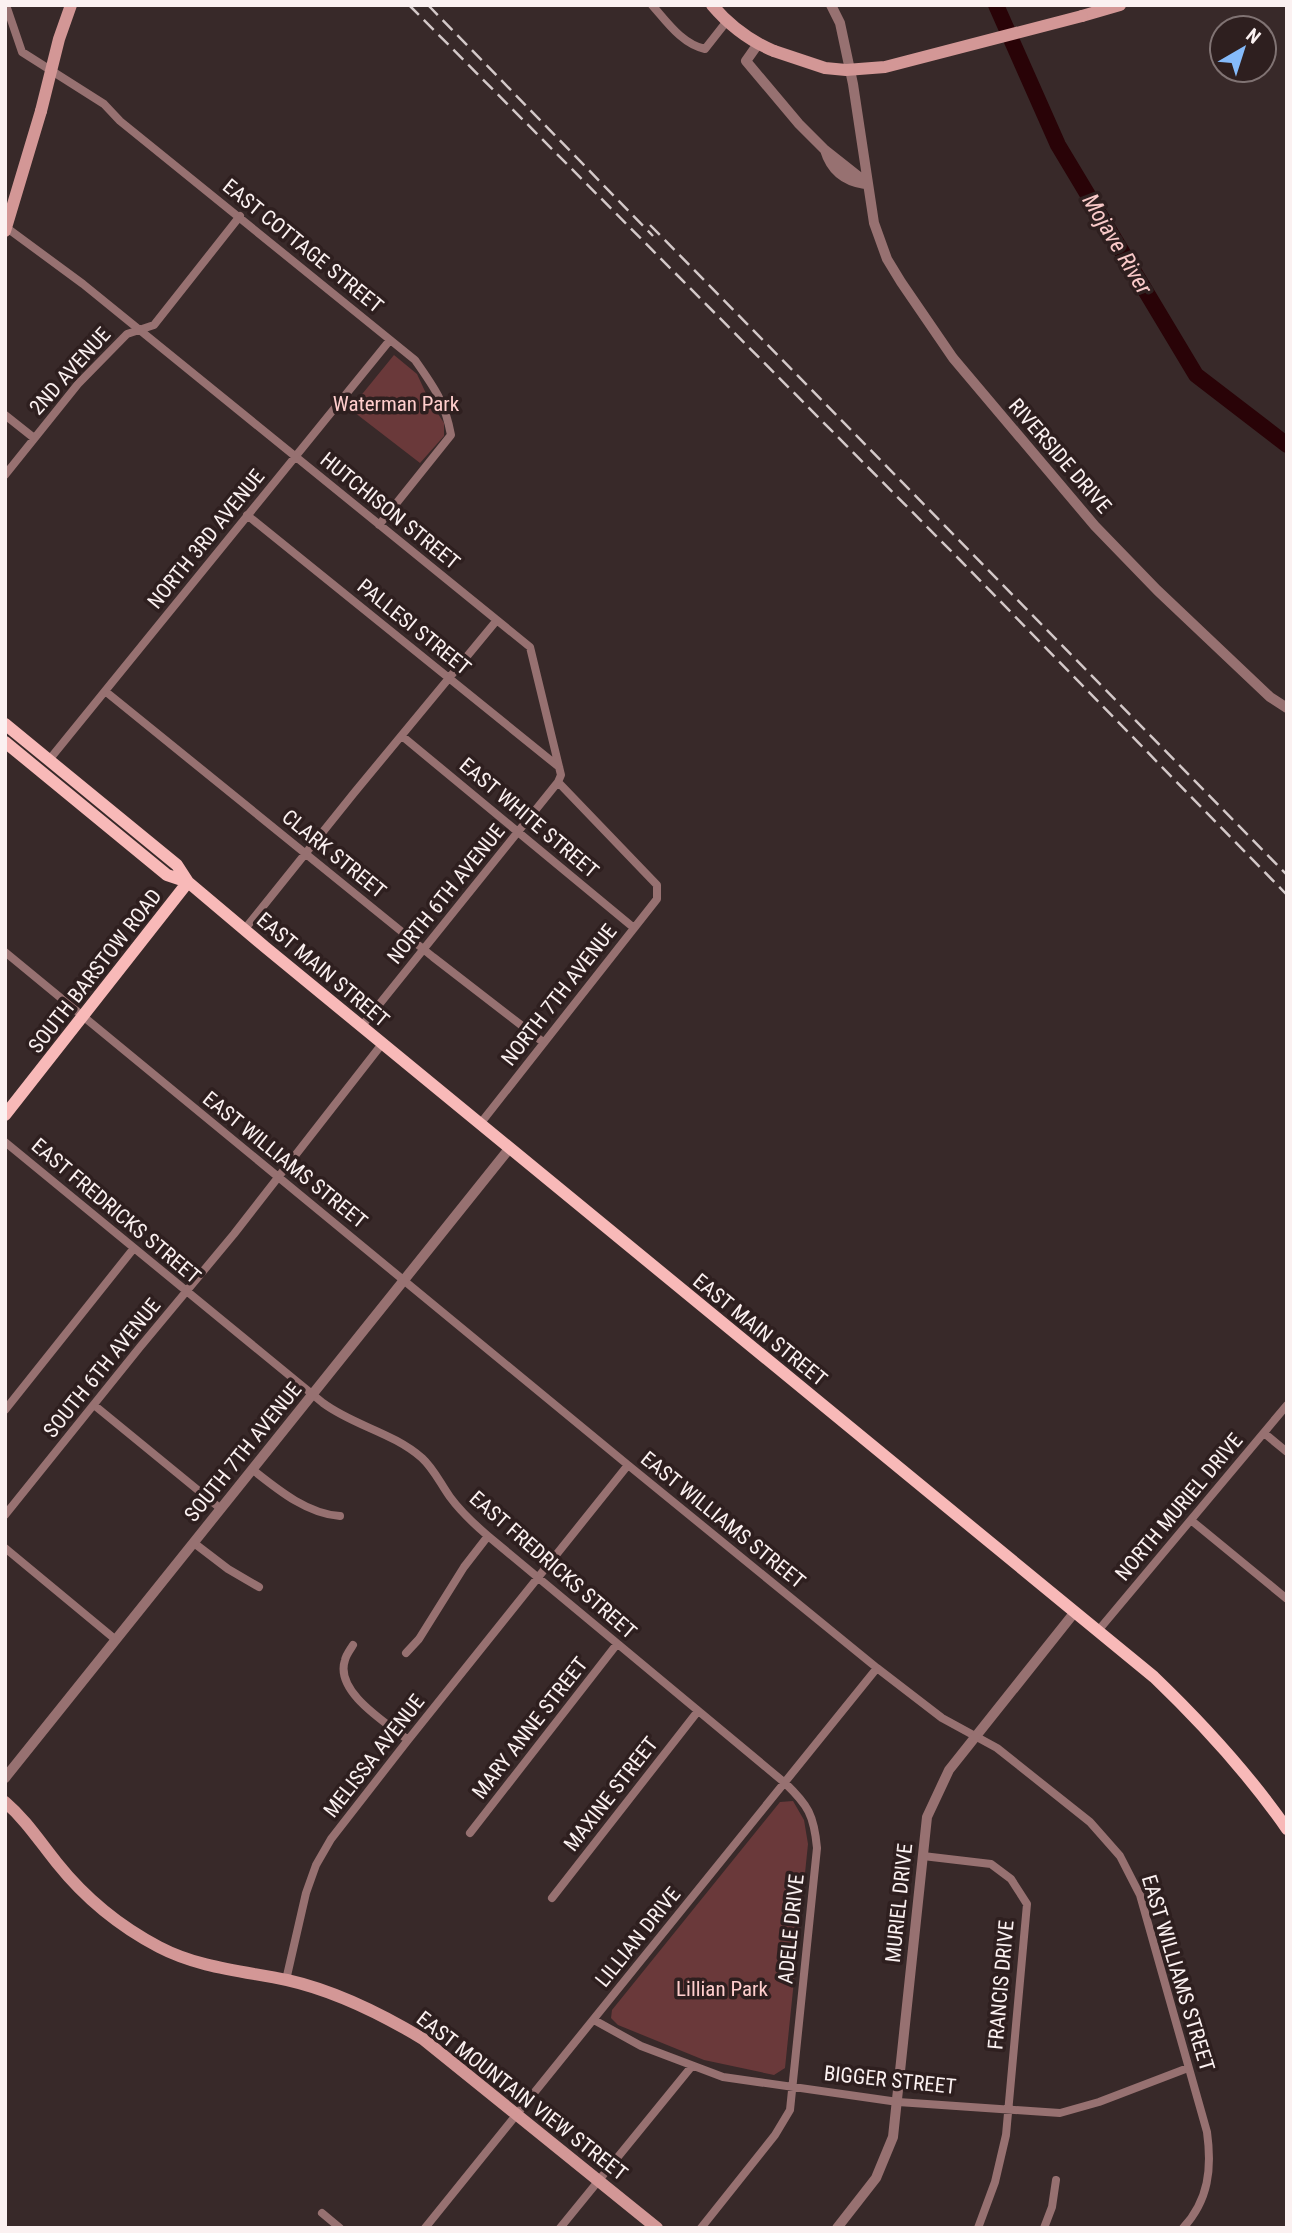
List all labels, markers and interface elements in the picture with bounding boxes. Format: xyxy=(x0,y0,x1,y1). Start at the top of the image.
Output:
north arrow xyxy=(1208,14,1278,84)
text: N xyxy=(1242,24,1265,49)
street label: EAST COTTAGE STREET xyxy=(218,174,388,318)
water label: Mojave River xyxy=(1077,189,1158,300)
street label: 2ND AVENUE xyxy=(25,323,115,419)
park label: Waterman Park xyxy=(333,392,460,416)
street label: RIVERSIDE DRIVE xyxy=(1004,394,1116,518)
street label: HUTCHISON STREET xyxy=(316,448,464,574)
street label: NORTH 3RD AVENUE xyxy=(143,465,269,613)
street label: PALLESI STREET xyxy=(353,574,475,680)
street label: EAST WHITE STREET xyxy=(455,753,603,883)
street label: CLARK STREET xyxy=(277,805,391,903)
street label: NORTH 6TH AVENUE xyxy=(382,819,510,969)
street label: SOUTH BARSTOW ROAD xyxy=(24,884,166,1058)
street label: EAST MAIN STREET xyxy=(252,908,394,1032)
street label: NORTH 7TH AVENUE xyxy=(496,920,622,1070)
street label: EAST WILLIAMS STREET xyxy=(198,1086,372,1234)
street label: EAST FREDRICKS STREET xyxy=(27,1133,205,1289)
street label: EAST MAIN STREET xyxy=(688,1269,832,1391)
street label: SOUTH 6TH AVENUE xyxy=(39,1294,165,1442)
street label: SOUTH 7TH AVENUE xyxy=(180,1378,306,1526)
street label: NORTH MURIEL DRIVE xyxy=(1110,1429,1248,1585)
street label: EAST WILLIAMS STREET xyxy=(636,1446,810,1594)
street label: EAST FREDRICKS STREET xyxy=(465,1486,641,1644)
street label: MARY ANNE STREET xyxy=(467,1652,593,1804)
street label: MELISSA AVENUE xyxy=(319,1690,429,1822)
street label: MAXINE STREET xyxy=(559,1732,663,1856)
street label: MURIEL DRIVE xyxy=(881,1842,917,1964)
street label: EAST WILLIAMS STREET xyxy=(1137,1872,1219,2074)
street label: ADELE DRIVE xyxy=(773,1873,809,1985)
street label: LILLIAN DRIVE xyxy=(591,1882,685,1992)
street label: FRANCIS DRIVE xyxy=(983,1919,1019,2051)
park label: Lillian Park xyxy=(676,1977,768,2001)
street label: EAST MOUNTAIN VIEW STREET xyxy=(412,2006,632,2186)
street label: BIGGER STREET xyxy=(823,2061,957,2099)

